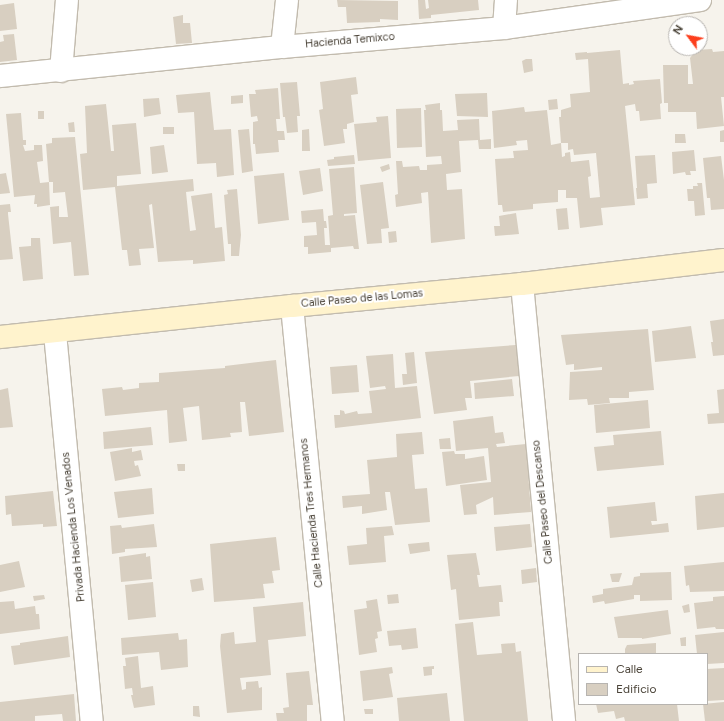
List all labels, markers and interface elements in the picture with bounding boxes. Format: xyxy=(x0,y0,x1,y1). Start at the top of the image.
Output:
north arrow xyxy=(668,16,708,56)
text: N xyxy=(670,23,686,37)
street label: Hacienda Temixco xyxy=(305,30,395,52)
street label: Calle Paseo de las Lomas xyxy=(300,287,424,311)
street label: Calle Hacienda Tres Hermanos xyxy=(298,438,326,588)
street label: Calle Paseo del Descanso xyxy=(530,439,556,565)
street label: Privada Hacienda Los Venados xyxy=(60,451,88,603)
legend xyxy=(578,653,708,705)
text: Calle xyxy=(616,662,643,676)
text: Edificio xyxy=(616,682,656,696)

